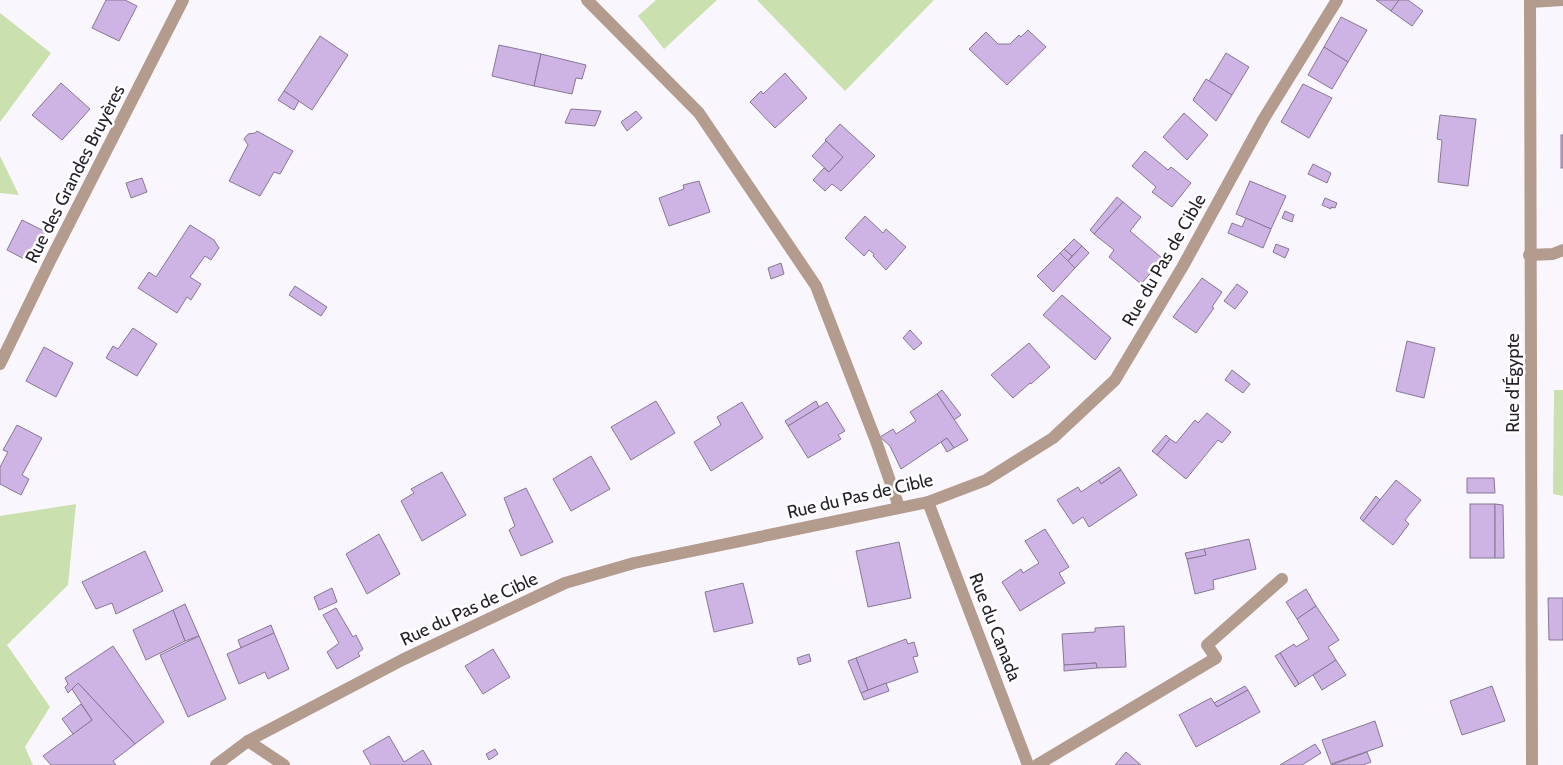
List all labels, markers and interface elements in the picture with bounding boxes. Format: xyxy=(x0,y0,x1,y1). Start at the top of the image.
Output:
street label: Rue des Grandes Bruyères xyxy=(20,81,130,267)
street label: Rue du Pas de Cible xyxy=(1117,190,1211,330)
street label: Rue d'Égypte xyxy=(1502,333,1524,433)
street label: Rue du Pas de Cible xyxy=(785,469,935,523)
street label: Rue du Pas de Cible xyxy=(397,568,541,650)
street label: Rue du Canada xyxy=(964,570,1026,684)

